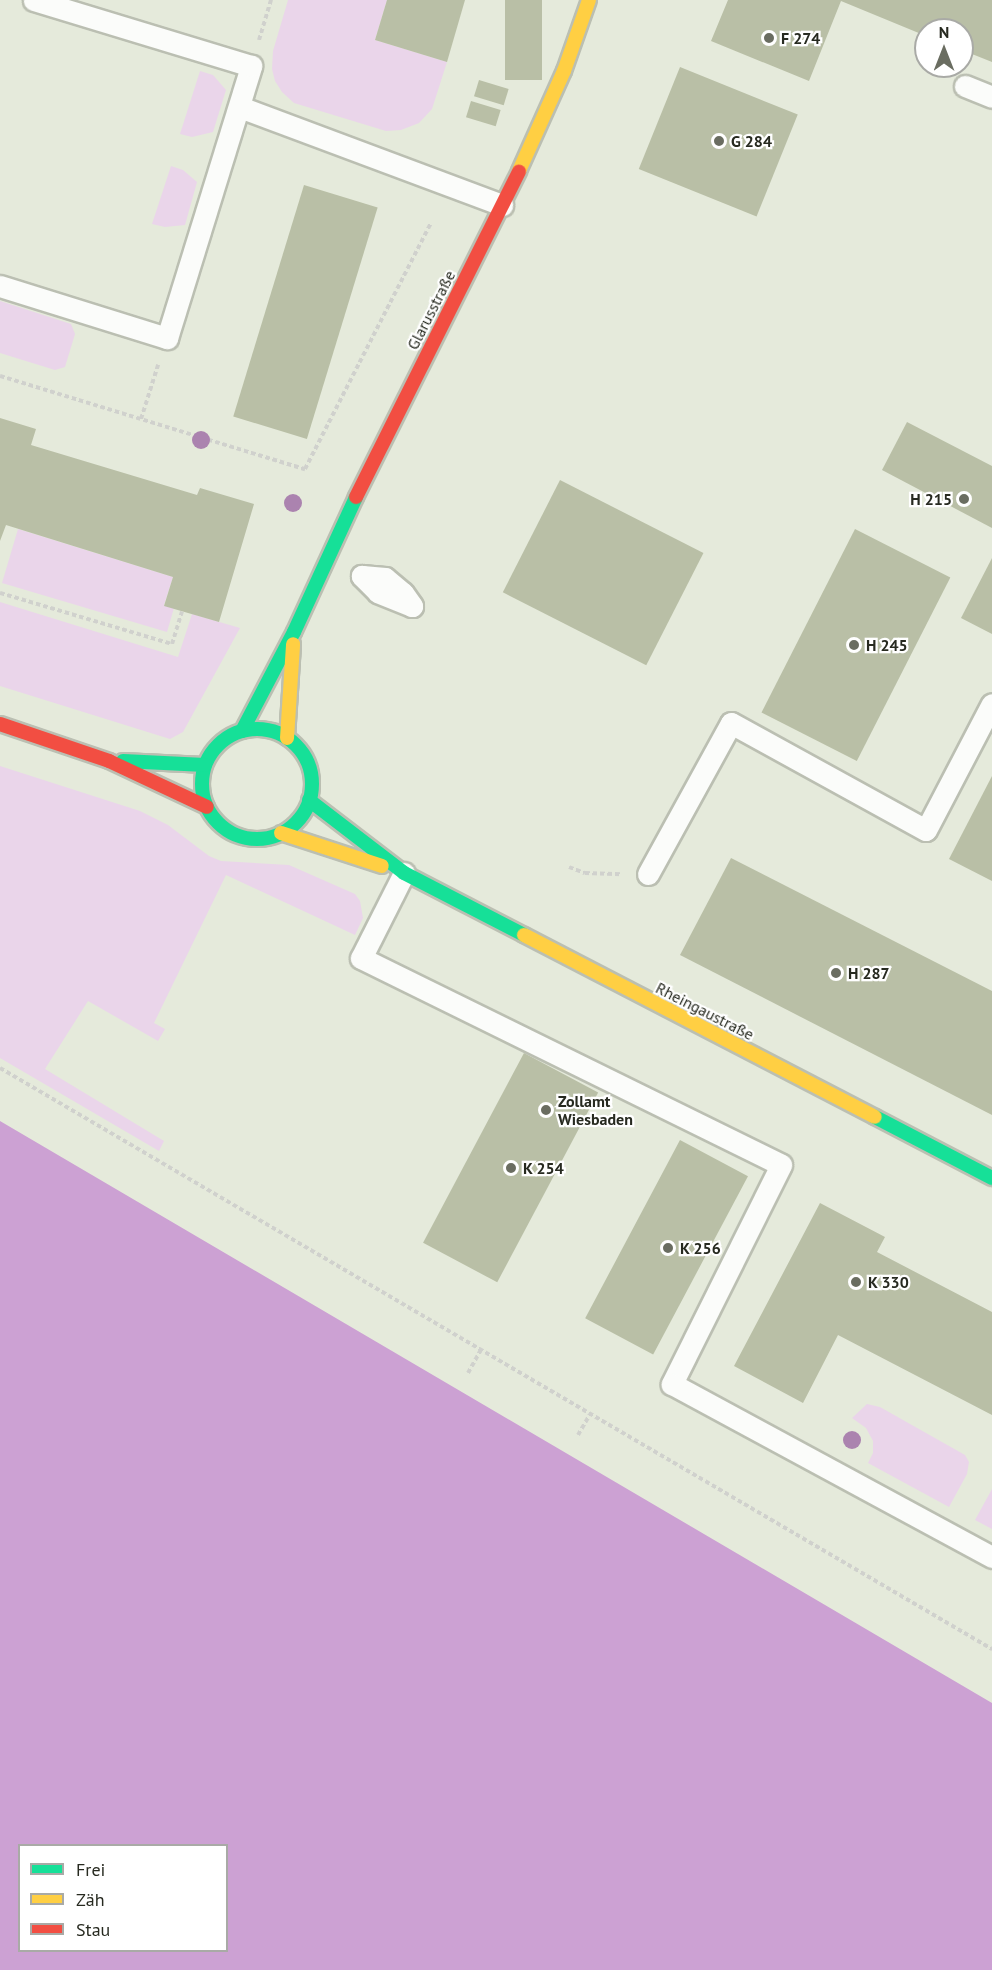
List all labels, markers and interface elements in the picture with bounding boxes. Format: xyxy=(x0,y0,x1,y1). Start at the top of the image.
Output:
north arrow xyxy=(914,18,974,78)
text: N xyxy=(939,22,949,42)
place label: F 274 xyxy=(781,28,820,48)
marker: F 274 xyxy=(762,31,776,45)
place label: G 284 xyxy=(731,131,772,151)
marker: G 284 xyxy=(712,134,726,148)
street label: Glarusstraße xyxy=(403,267,459,353)
place label: H 215 xyxy=(910,489,952,509)
marker: H 215 xyxy=(957,492,971,506)
place label: H 245 xyxy=(866,635,908,655)
marker: H 245 xyxy=(847,638,861,652)
place label: H 287 xyxy=(848,963,890,983)
marker: H 287 xyxy=(829,966,843,980)
street label: Rheingaustraße xyxy=(653,978,757,1044)
place label: Zollamt Wiesbaden xyxy=(558,1091,633,1129)
marker: Zollamt Wiesbaden xyxy=(539,1103,553,1117)
place label: K 254 xyxy=(523,1158,564,1178)
marker: K 254 xyxy=(504,1161,518,1175)
place label: K 256 xyxy=(680,1238,721,1258)
marker: K 256 xyxy=(661,1241,675,1255)
place label: K 330 xyxy=(868,1272,909,1292)
marker: K 330 xyxy=(849,1275,863,1289)
legend xyxy=(18,1844,228,1952)
text: Frei xyxy=(76,1858,105,1881)
text: Zäh xyxy=(76,1888,105,1911)
text: Stau xyxy=(76,1918,110,1941)

